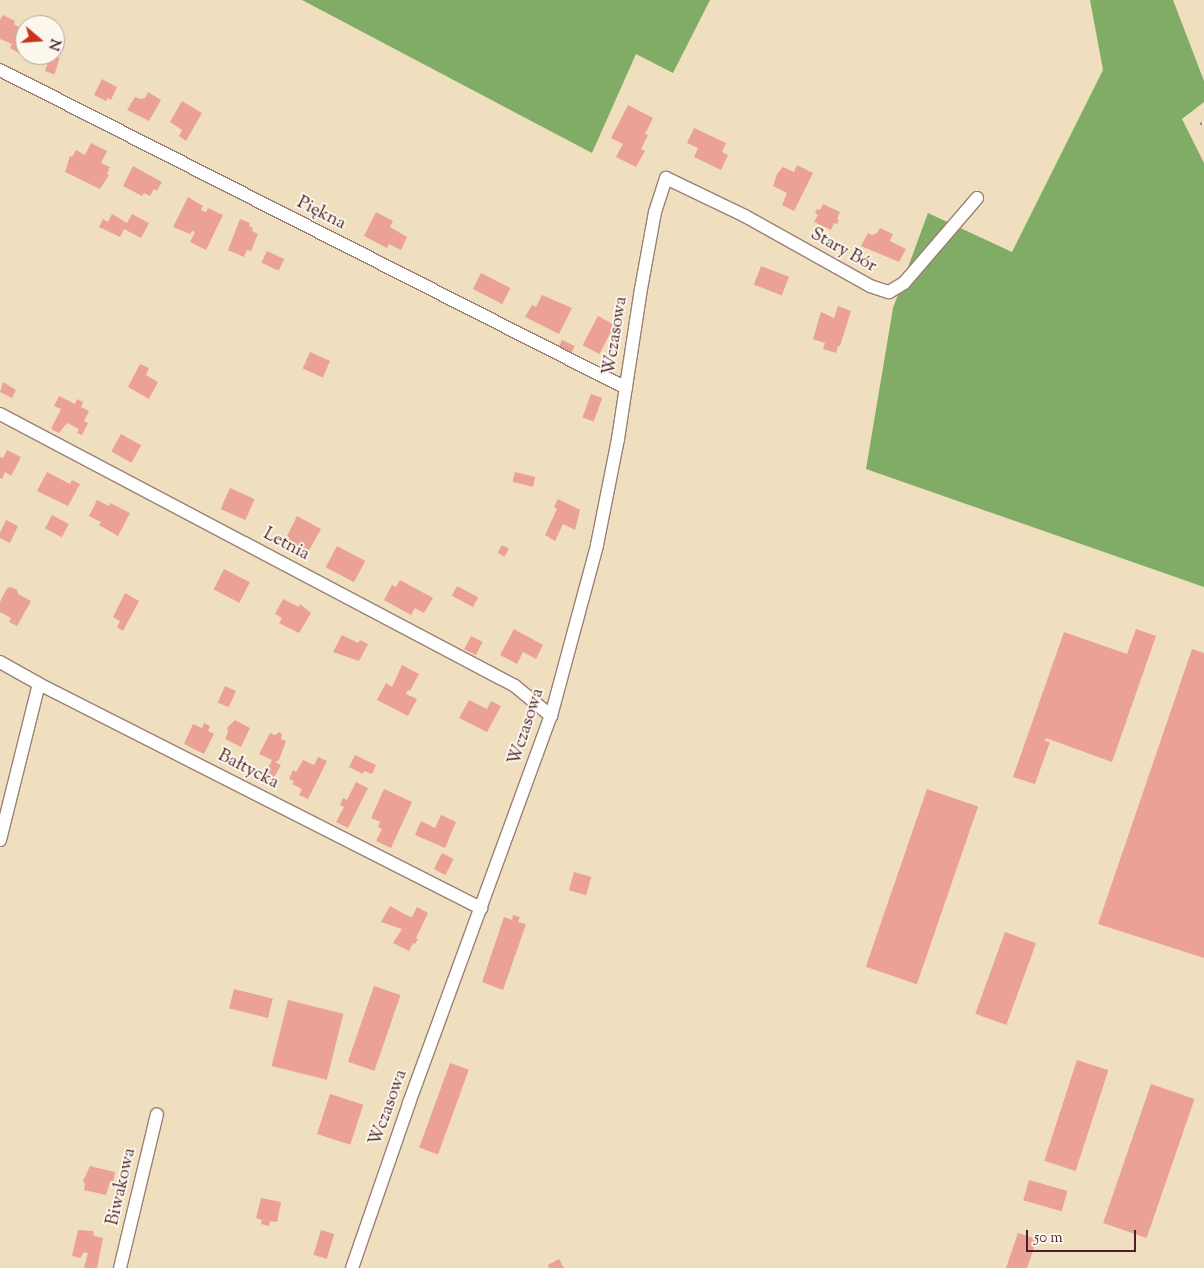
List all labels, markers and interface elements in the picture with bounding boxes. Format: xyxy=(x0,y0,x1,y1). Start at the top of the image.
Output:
north arrow xyxy=(15,15,65,65)
text: N xyxy=(42,36,65,53)
street label: Piękna xyxy=(293,193,349,235)
street label: Stary Bór xyxy=(806,224,880,278)
street label: Wczasowa xyxy=(599,295,633,377)
street label: Letnia xyxy=(259,524,313,566)
street label: Wczasowa xyxy=(504,686,550,768)
street label: Bałtycka xyxy=(214,745,282,795)
street label: Wczasowa xyxy=(365,1067,413,1149)
street label: Biwakowa xyxy=(103,1146,141,1228)
scale bar xyxy=(1029,1220,1139,1252)
text: 50 m xyxy=(1034,1228,1063,1249)

